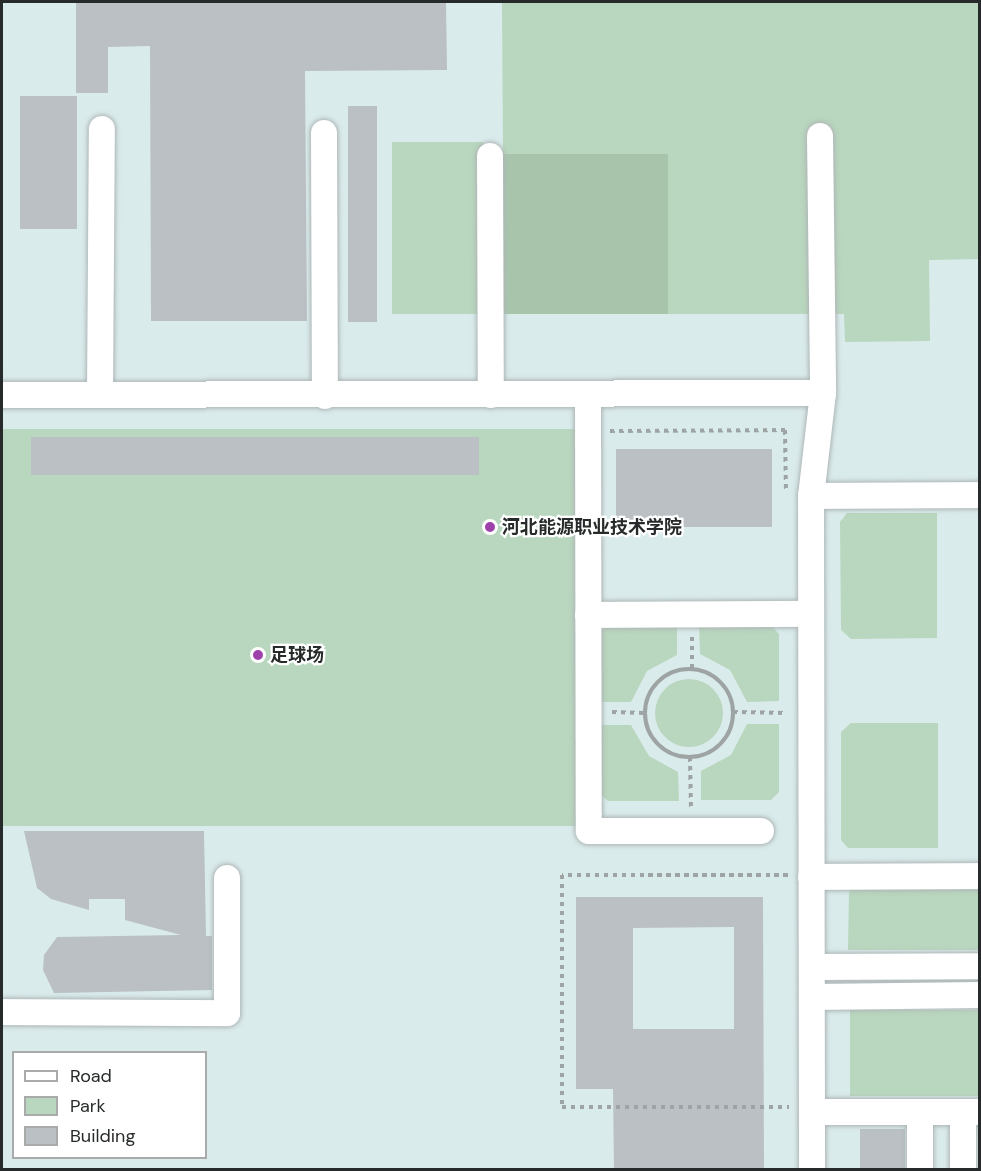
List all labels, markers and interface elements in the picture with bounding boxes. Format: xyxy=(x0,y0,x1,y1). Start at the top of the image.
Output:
place label: 河北能源职业技术学院 xyxy=(502,516,682,538)
marker: 河北能源职业技术学院 xyxy=(483,520,497,534)
place label: 足球场 xyxy=(270,644,324,666)
marker: 足球场 xyxy=(251,648,265,662)
legend xyxy=(12,1051,207,1159)
text: Road xyxy=(70,1064,112,1088)
text: Park xyxy=(70,1094,106,1118)
text: Building xyxy=(70,1124,135,1148)

